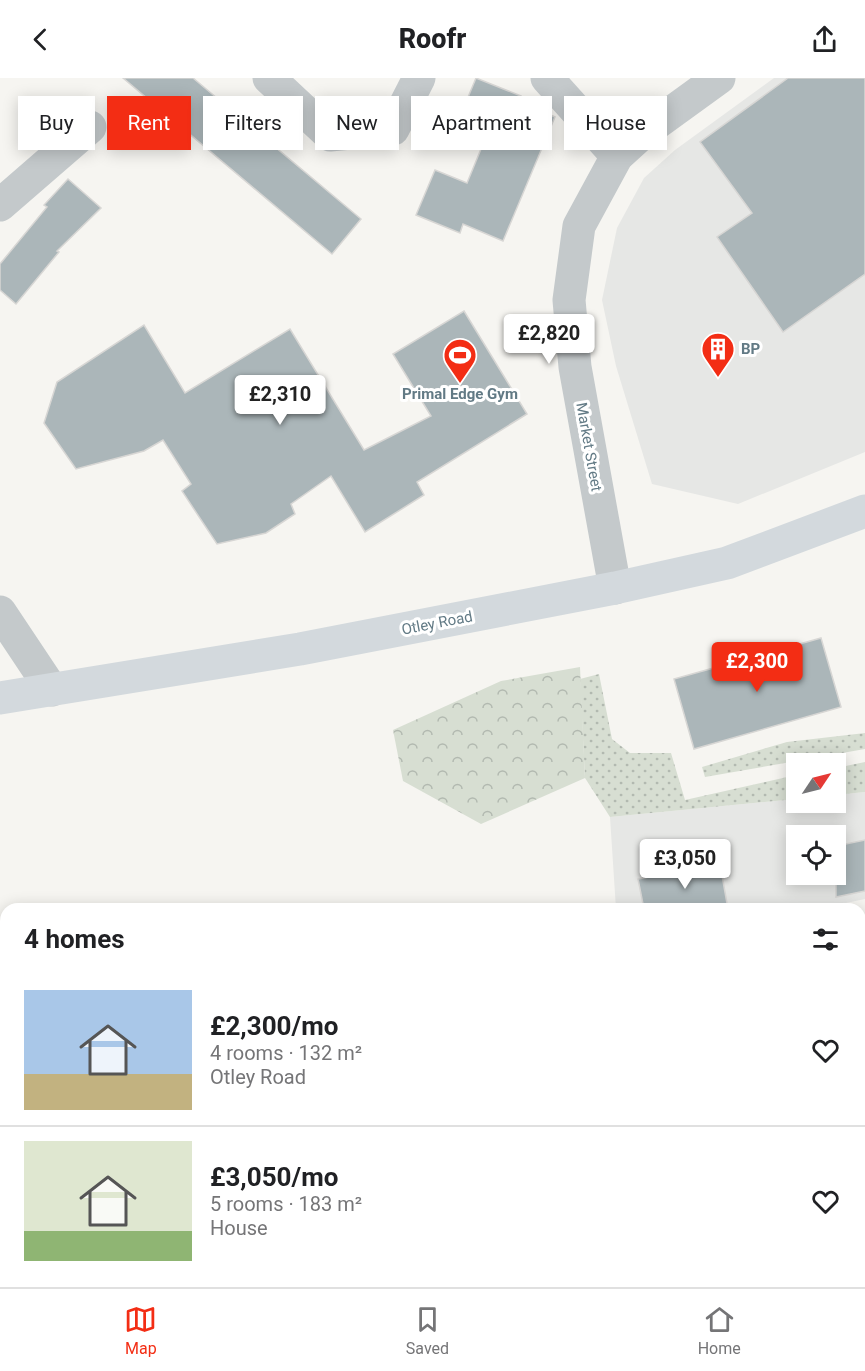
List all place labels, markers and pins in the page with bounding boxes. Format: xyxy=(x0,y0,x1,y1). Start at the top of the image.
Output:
pin: £2,820 xyxy=(500,314,598,365)
building icon: BP xyxy=(700,331,736,378)
sports icon: Primal Edge Gym xyxy=(442,337,478,384)
place label: BP xyxy=(741,340,761,358)
pin: £2,310 xyxy=(231,375,329,426)
place label: Primal Edge Gym xyxy=(402,385,518,403)
pin: £2,300 xyxy=(708,642,806,693)
pin: £3,050 xyxy=(636,839,734,890)

